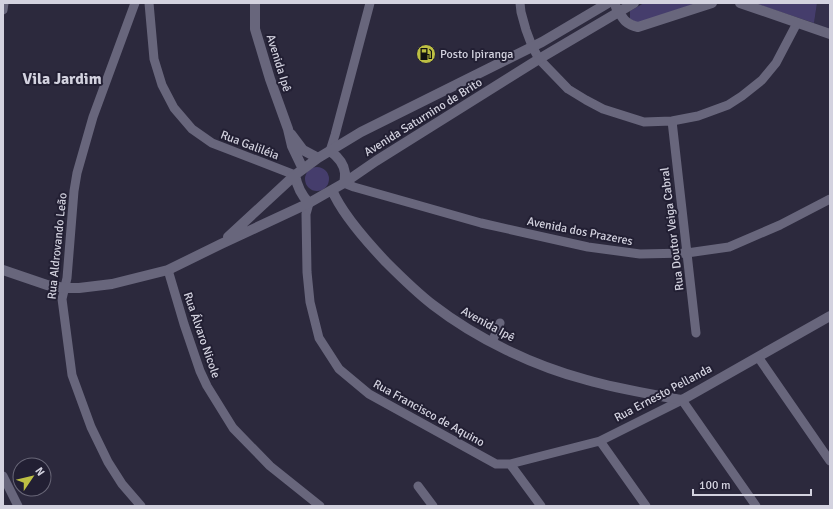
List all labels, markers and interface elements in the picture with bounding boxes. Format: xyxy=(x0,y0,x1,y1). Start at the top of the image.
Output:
street label: Avenida Ipê xyxy=(263,33,294,94)
fuel station icon: Posto Ipiranga xyxy=(415,43,437,65)
place label: Posto Ipiranga xyxy=(440,47,513,62)
district label: Vila Jardim xyxy=(22,69,102,89)
street label: Avenida Saturnino de Brito xyxy=(361,75,485,160)
street label: Rua Galiléia xyxy=(218,127,281,163)
street label: Rua Doutor Veiga Cabral xyxy=(657,166,688,292)
street label: Rua Aldrovando Leão xyxy=(44,192,71,300)
street label: Avenida dos Prazeres xyxy=(526,214,634,249)
street label: Rua Álvaro Nicole xyxy=(180,290,223,380)
street label: Avenida Ipê xyxy=(458,304,517,345)
street label: Rua Ernesto Pellanda xyxy=(612,361,715,426)
street label: Rua Francisco de Aquino xyxy=(370,377,487,450)
north arrow xyxy=(12,457,52,497)
text: N xyxy=(32,465,47,478)
scale bar xyxy=(693,471,811,497)
text: 100 m xyxy=(699,478,731,493)

